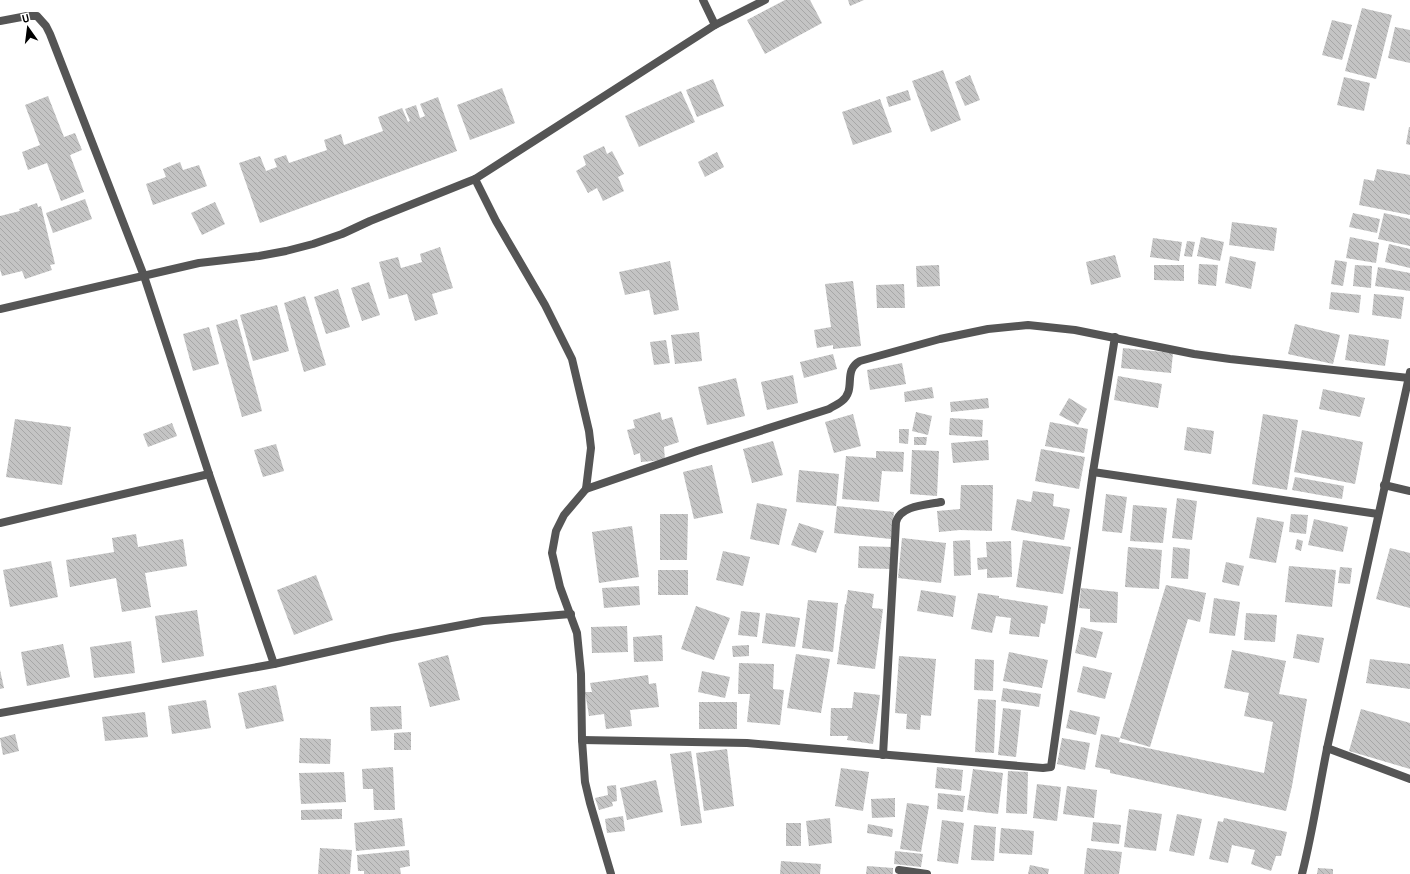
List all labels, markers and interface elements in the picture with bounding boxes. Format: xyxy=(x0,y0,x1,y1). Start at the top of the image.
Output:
north arrow xyxy=(8,8,48,48)
text: U xyxy=(21,11,31,26)

